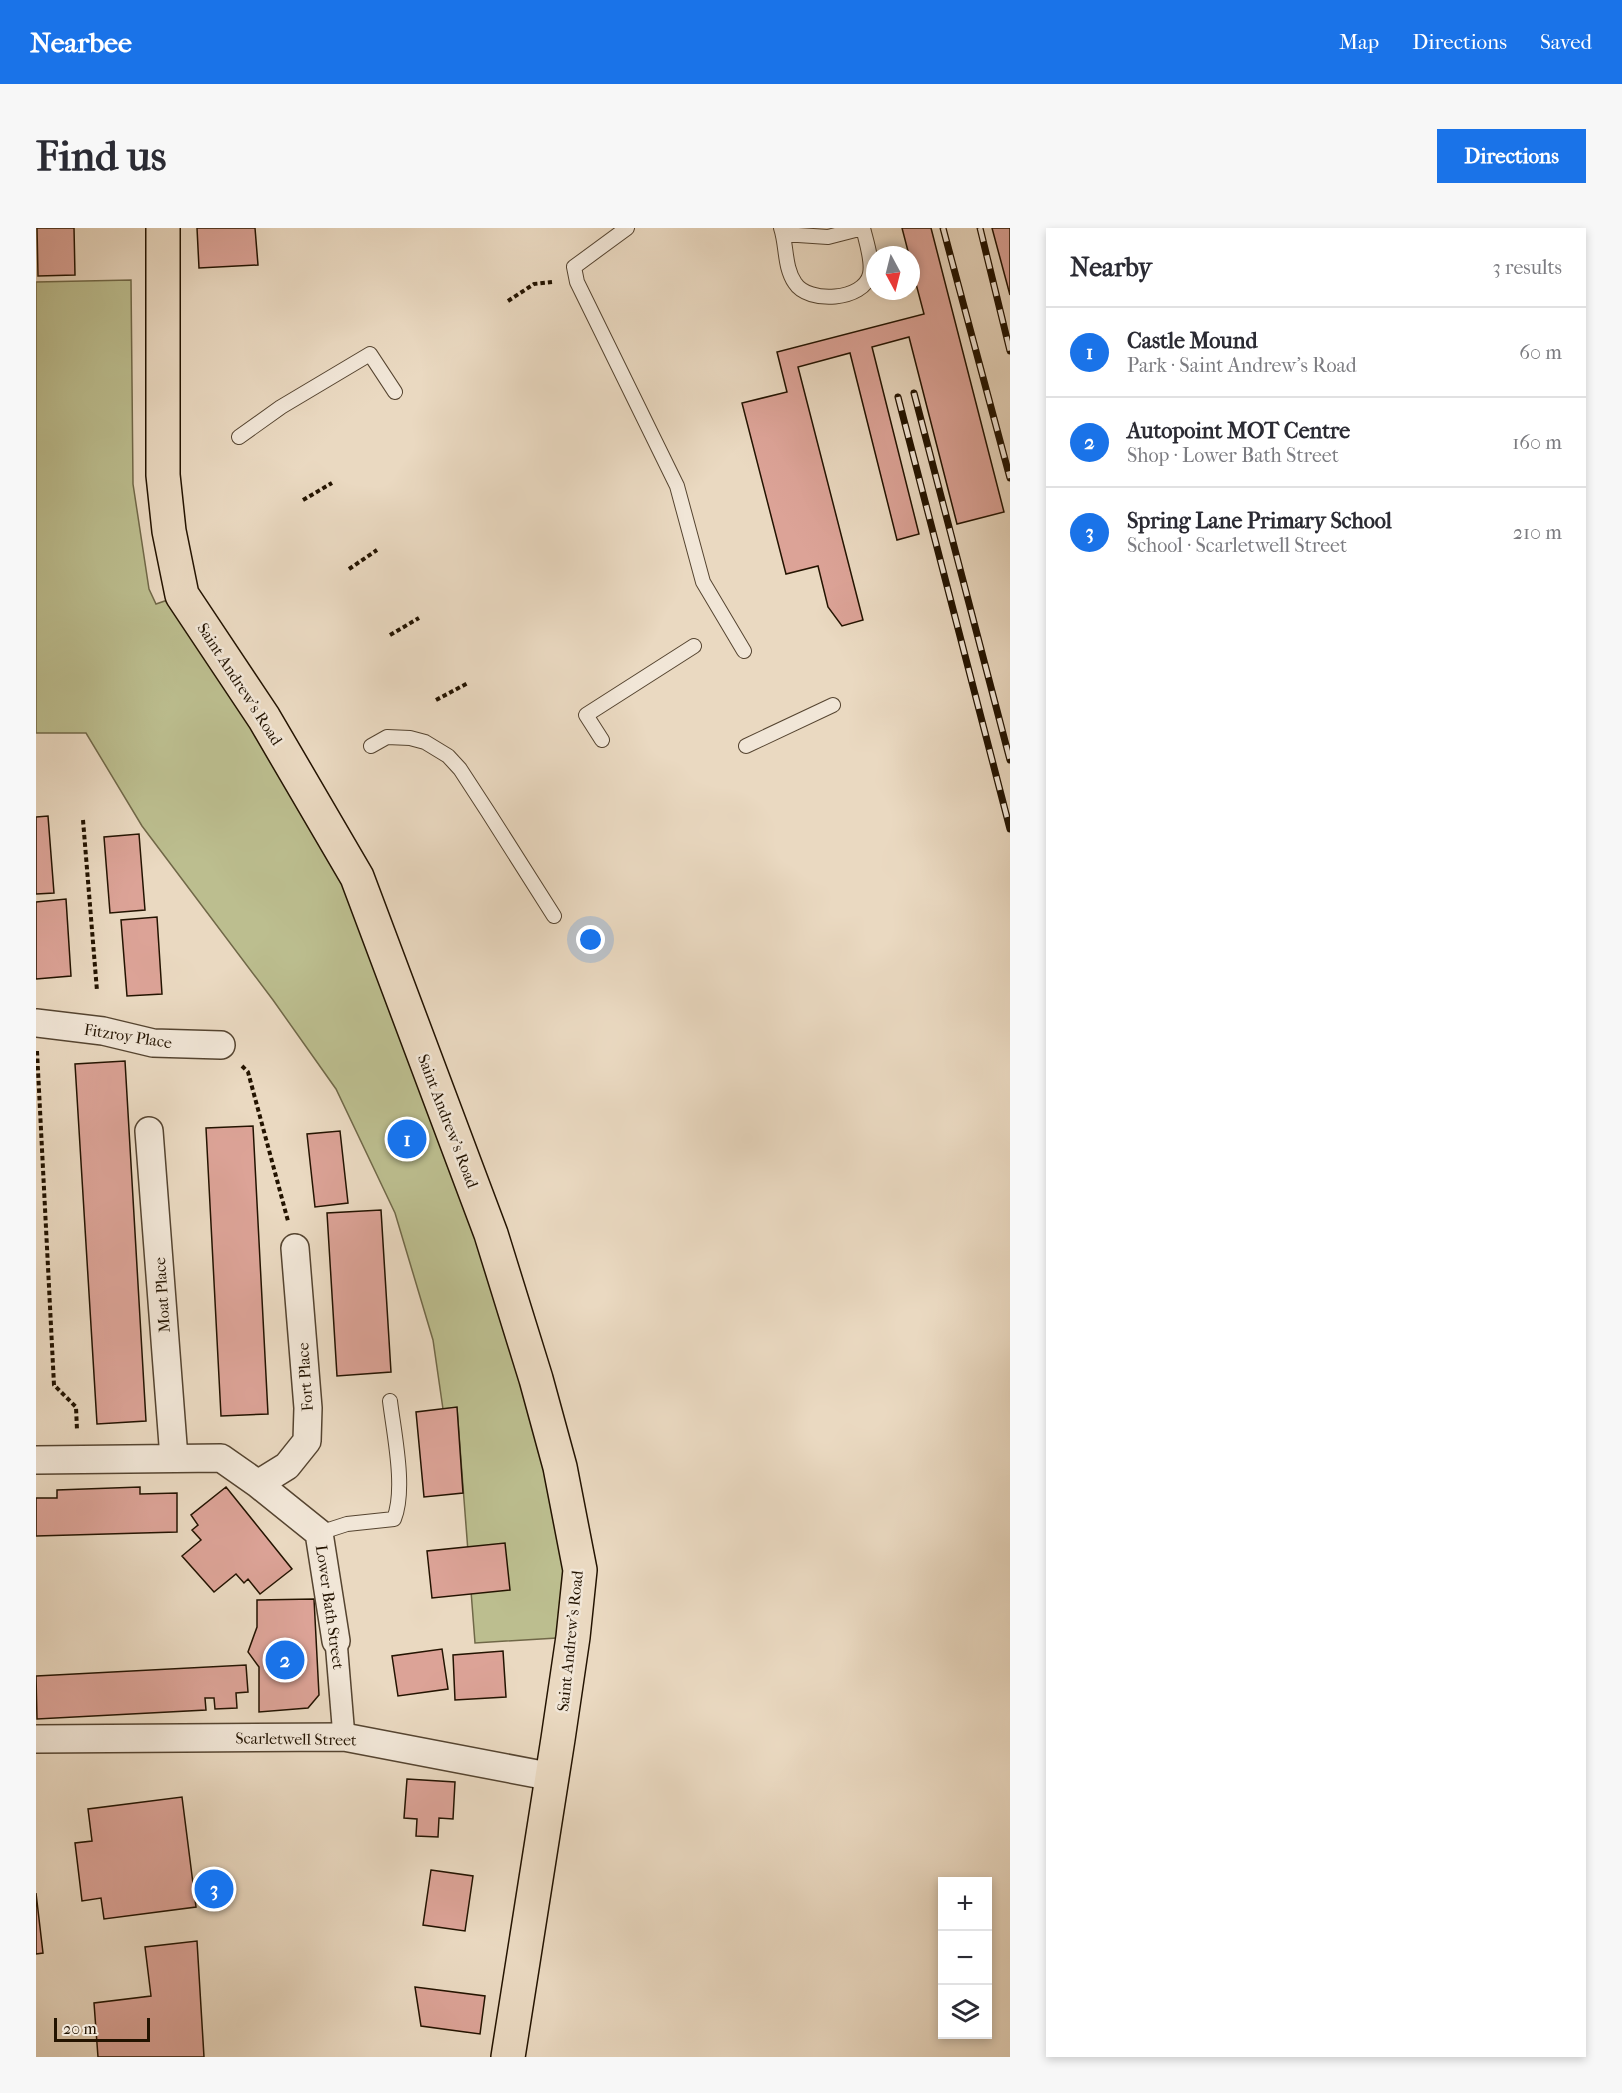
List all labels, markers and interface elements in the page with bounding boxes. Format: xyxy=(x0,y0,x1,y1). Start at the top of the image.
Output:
text: Nearbee xyxy=(30,26,132,59)
text: Map xyxy=(1339,30,1379,54)
text: Directions xyxy=(1412,30,1507,54)
text: Saved xyxy=(1540,30,1592,54)
button: Directions xyxy=(1437,129,1586,183)
text: Find us xyxy=(36,132,166,181)
north arrow xyxy=(866,246,920,300)
text: Nearby xyxy=(1070,252,1152,283)
text: 3 results xyxy=(1493,256,1562,279)
text: Castle Mound xyxy=(1127,328,1257,354)
text: 1 xyxy=(1086,341,1093,364)
text: 60 m xyxy=(1519,341,1562,364)
text: Park · Saint Andrew's Road xyxy=(1127,354,1357,377)
text: Autopoint MOT Centre xyxy=(1127,418,1350,444)
text: 2 xyxy=(1084,431,1095,454)
text: 160 m xyxy=(1512,431,1562,454)
text: Shop · Lower Bath Street xyxy=(1127,444,1339,467)
text: Spring Lane Primary School xyxy=(1127,508,1392,534)
text: 3 xyxy=(1085,521,1094,544)
text: 210 m xyxy=(1513,521,1562,544)
text: School · Scarletwell Street xyxy=(1127,534,1347,557)
street label: Saint Andrew's Road xyxy=(193,619,287,749)
your location xyxy=(576,925,605,954)
street label: Fitzroy Place xyxy=(83,1020,173,1052)
street label: Saint Andrew's Road xyxy=(414,1051,482,1191)
pin: 1 xyxy=(388,1116,427,1162)
street label: Moat Place xyxy=(150,1257,174,1333)
street label: Fort Place xyxy=(293,1342,317,1412)
street label: Lower Bath Street xyxy=(312,1544,348,1671)
street label: Saint Andrew's Road xyxy=(553,1569,587,1713)
pin: 2 xyxy=(266,1638,304,1682)
street label: Scarletwell Street xyxy=(235,1728,357,1750)
pin: 3 xyxy=(194,1866,234,1912)
map controls xyxy=(938,1877,992,2039)
button: + xyxy=(938,1877,992,1931)
button: − xyxy=(938,1931,992,1985)
button: layers xyxy=(938,1985,992,2039)
scale bar xyxy=(54,2015,150,2042)
text: 20 m xyxy=(63,2019,97,2038)

